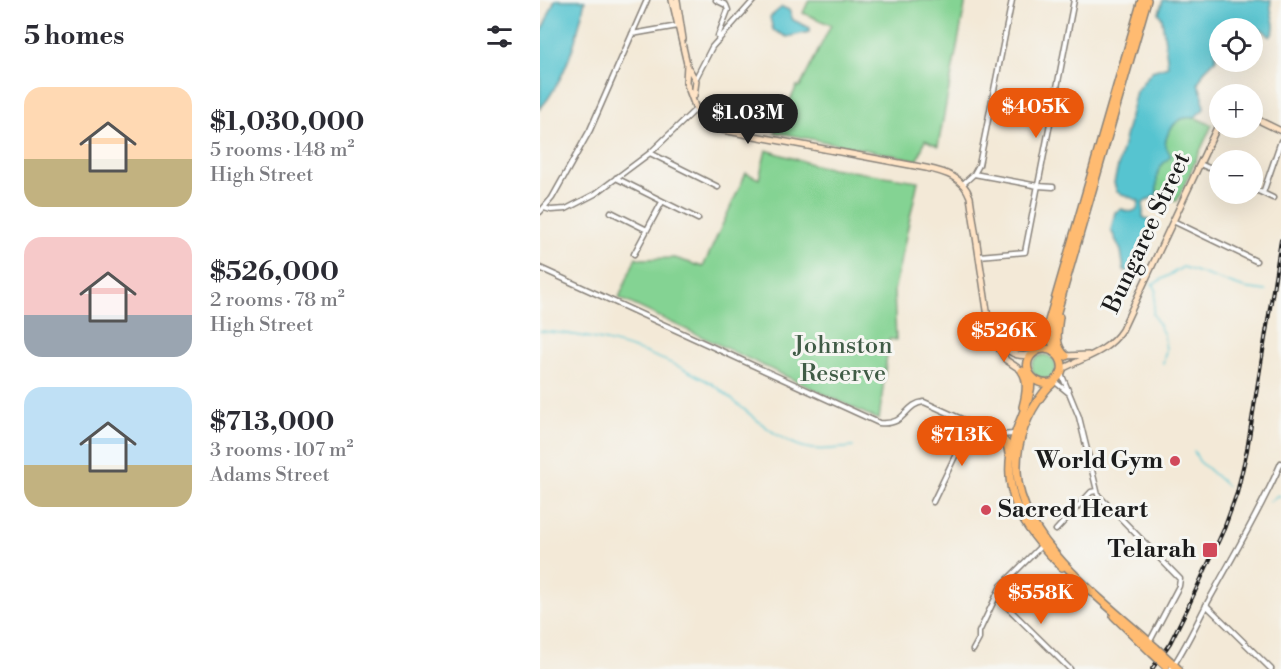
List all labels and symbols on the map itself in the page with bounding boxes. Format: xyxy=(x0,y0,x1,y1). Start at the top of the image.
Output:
pin: $405K xyxy=(994,88,1078,139)
pin: $1.03M xyxy=(699,94,797,145)
street label: Bungaree Street xyxy=(1096,147,1198,319)
pin: $526K xyxy=(962,312,1046,363)
park label: Johnston Reserve xyxy=(792,331,893,389)
pin: $713K xyxy=(920,416,1004,467)
place label: World Gym xyxy=(1034,446,1163,476)
marker: World Gym xyxy=(1168,454,1182,468)
place label: Sacred Heart xyxy=(998,495,1148,525)
marker: Sacred Heart xyxy=(979,503,993,517)
place label: Telarah xyxy=(1107,535,1196,565)
marker: Telarah xyxy=(1201,541,1219,559)
pin: $558K xyxy=(999,574,1083,625)

